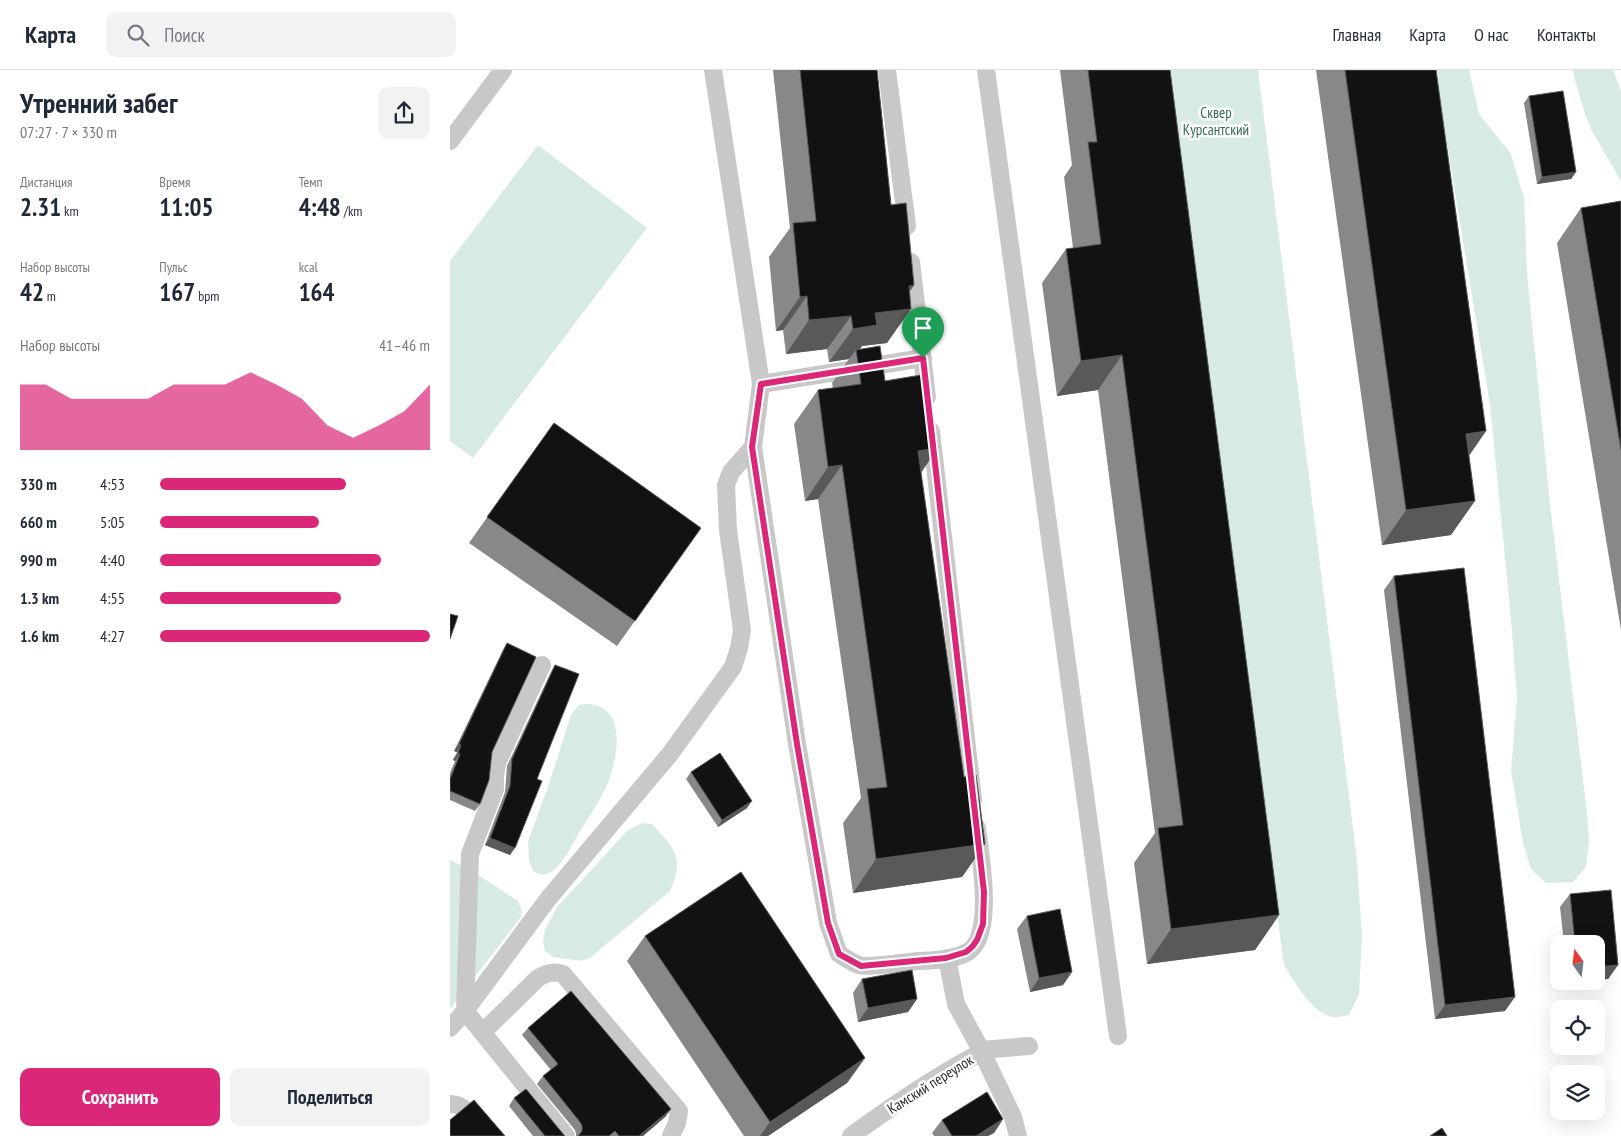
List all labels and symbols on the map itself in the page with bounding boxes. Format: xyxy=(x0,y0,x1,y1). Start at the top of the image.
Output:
park label: Сквер Курсантский xyxy=(1183,103,1249,139)
pin xyxy=(902,307,944,358)
north arrow xyxy=(1550,935,1605,990)
street label: Камский переулок xyxy=(884,1050,977,1118)

